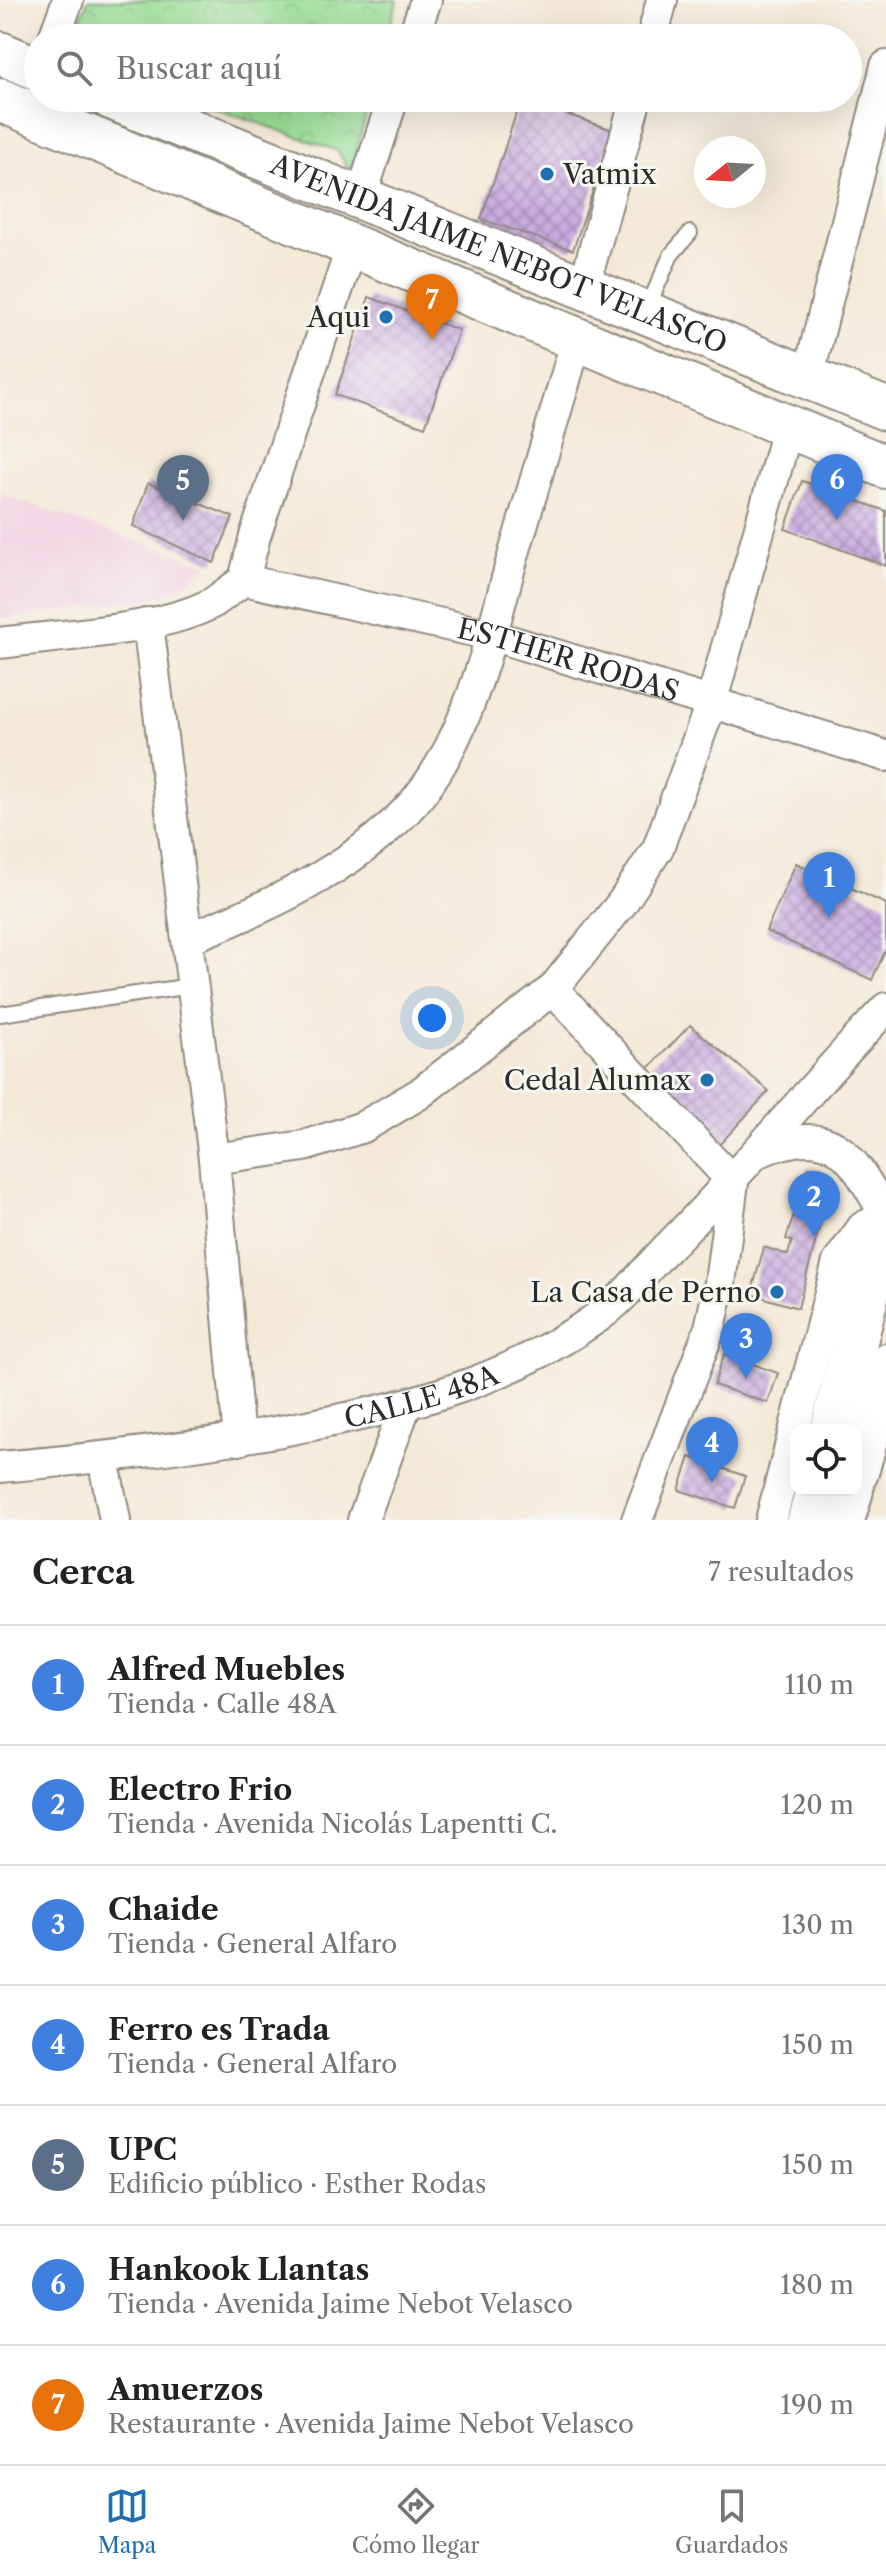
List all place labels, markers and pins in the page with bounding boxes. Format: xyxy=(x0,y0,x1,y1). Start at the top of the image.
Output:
place label: Vatmix xyxy=(562,157,657,191)
marker: Vatmix xyxy=(538,165,556,183)
pin: 7 xyxy=(406,274,458,340)
place label: Aqui xyxy=(306,300,370,334)
marker: Aqui xyxy=(377,308,395,326)
pin: 6 xyxy=(811,454,863,520)
pin: 5 xyxy=(157,455,209,521)
pin: 1 xyxy=(803,852,855,918)
place label: Cedal Alumax xyxy=(504,1063,692,1097)
marker: Cedal Alumax xyxy=(698,1071,716,1089)
pin: 2 xyxy=(788,1171,840,1237)
place label: La Casa de Perno xyxy=(530,1275,761,1309)
marker: La Casa de Perno xyxy=(768,1283,786,1301)
pin: 3 xyxy=(720,1313,772,1379)
pin: 4 xyxy=(686,1417,738,1483)

